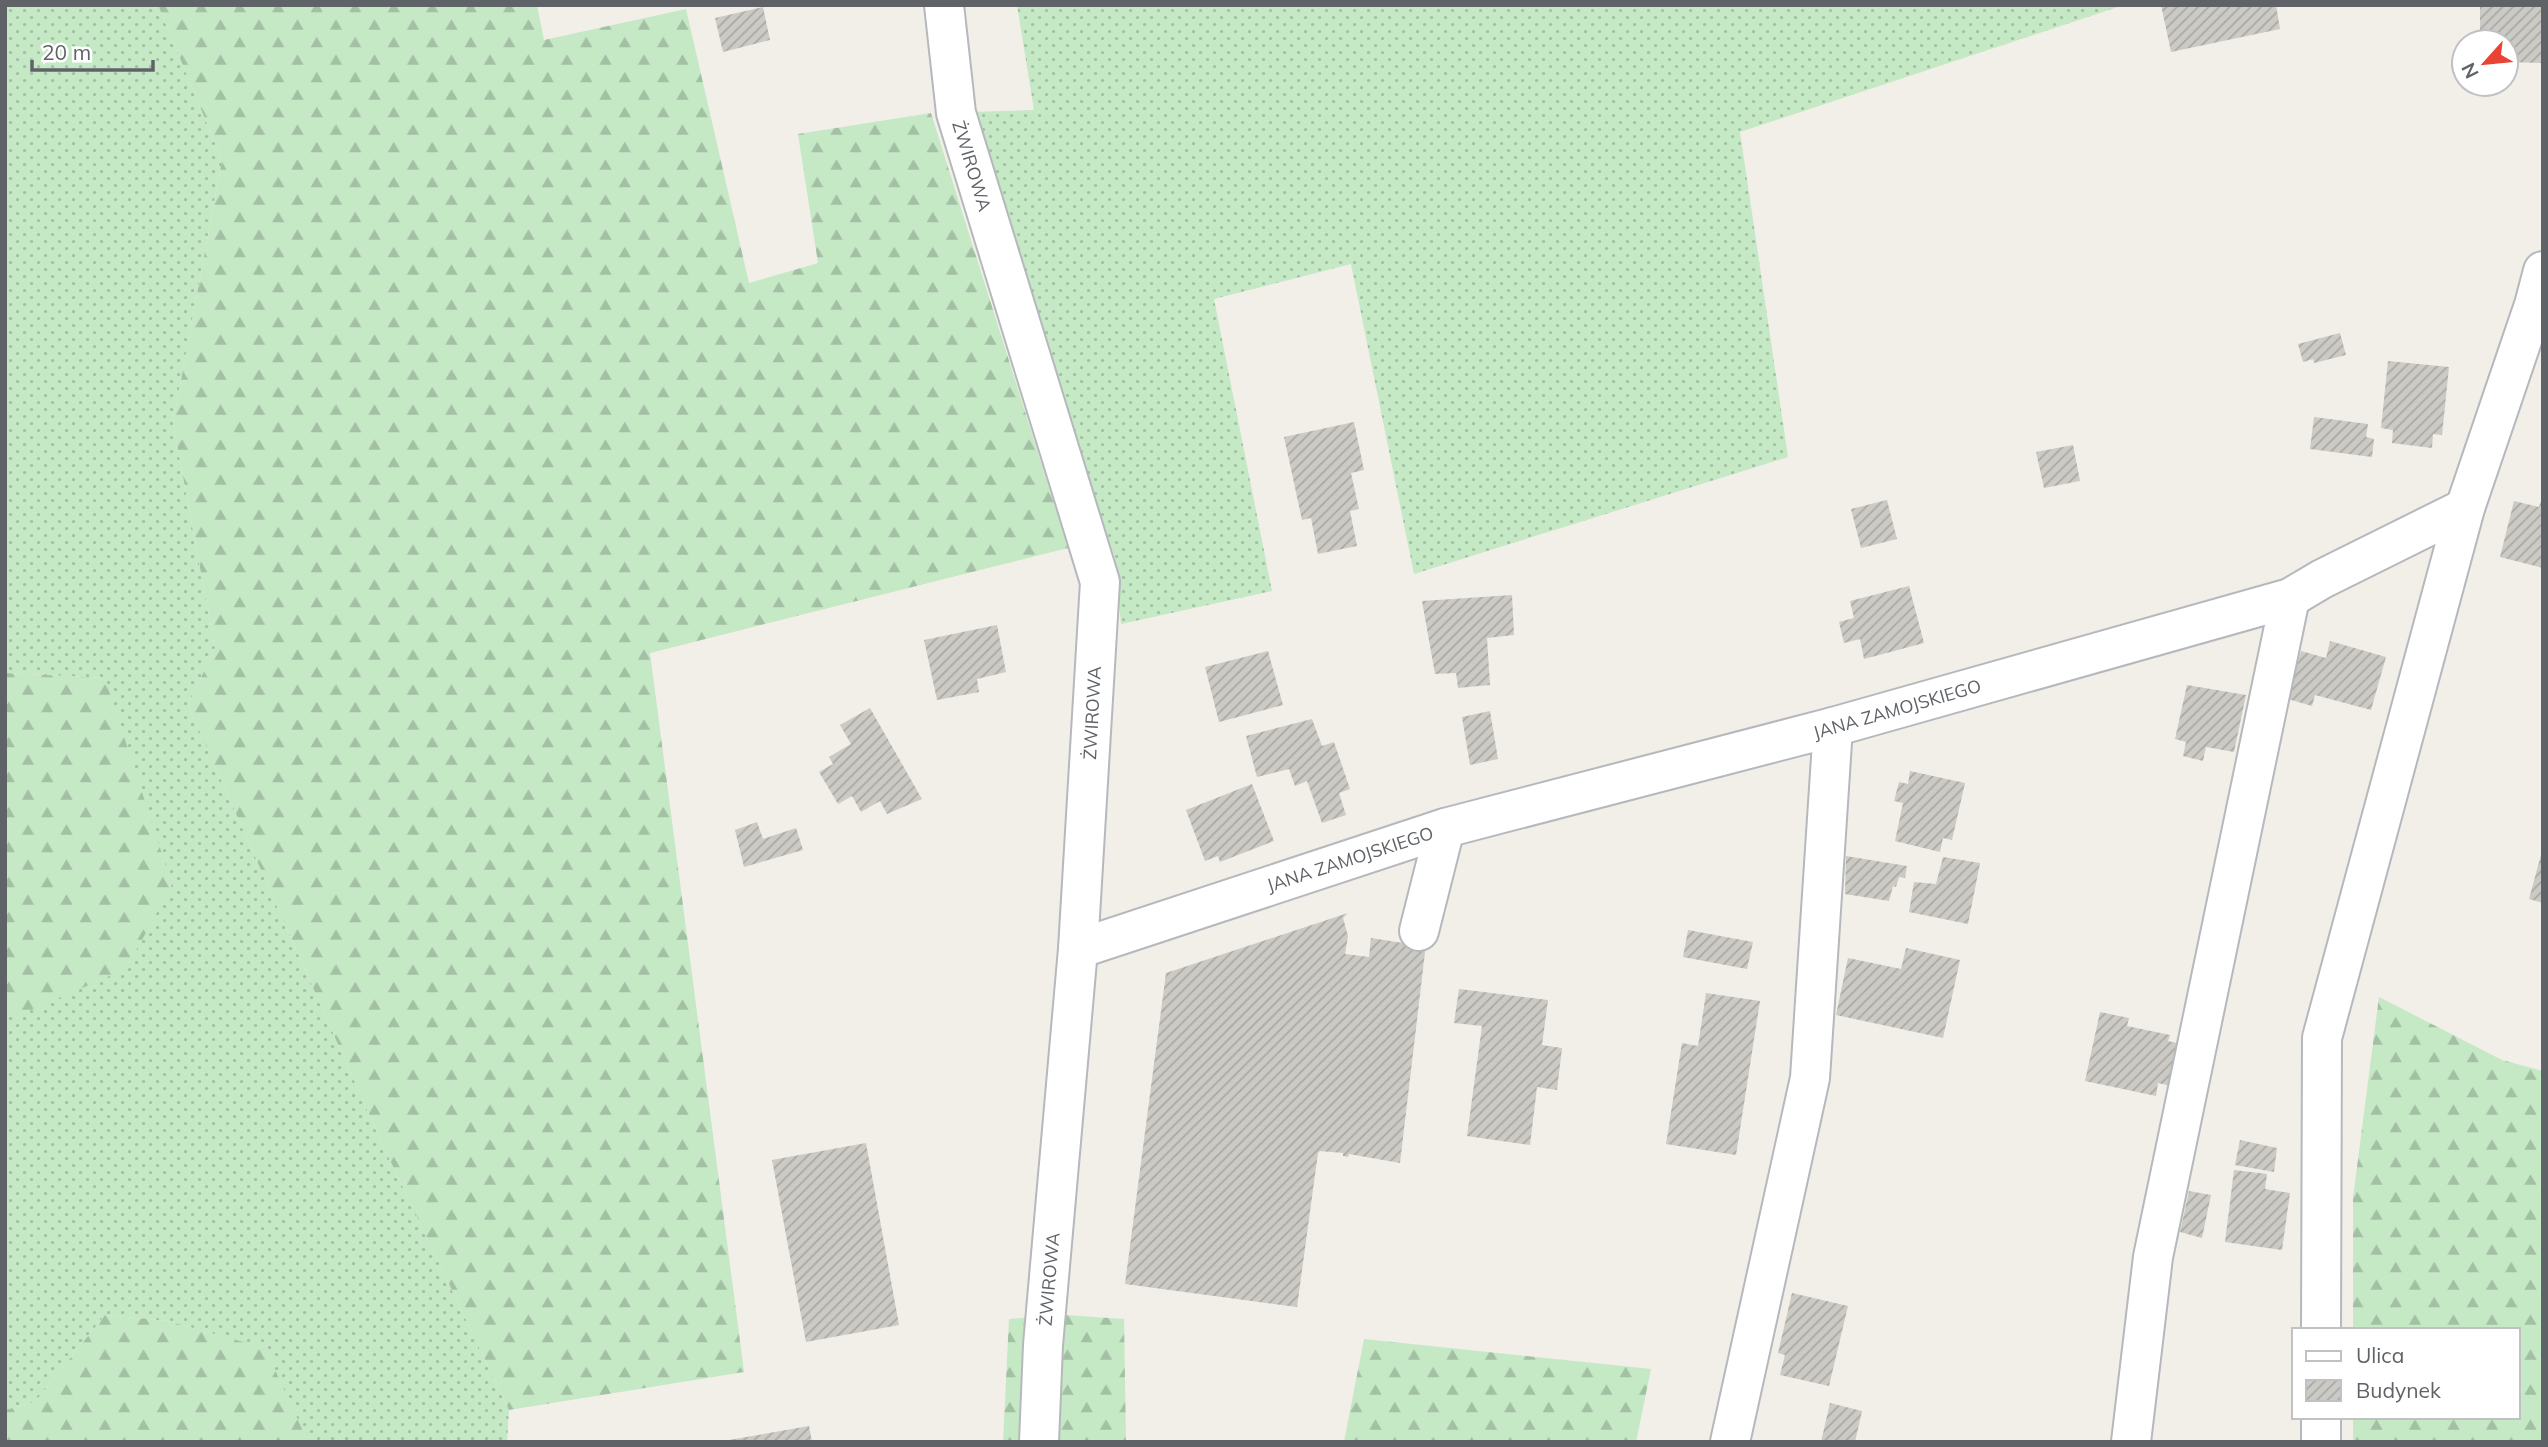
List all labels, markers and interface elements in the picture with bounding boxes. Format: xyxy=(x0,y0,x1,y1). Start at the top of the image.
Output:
scale bar xyxy=(32,28,152,72)
north arrow xyxy=(2450,28,2520,98)
text: 20 m xyxy=(42,39,91,65)
text: N xyxy=(2456,59,2484,83)
street label: ŻWIROWA xyxy=(947,118,997,214)
street label: ŻWIROWA xyxy=(1078,666,1106,760)
street label: JANA ZAMOJSKIEGO xyxy=(1810,674,1984,744)
street label: JANA ZAMOJSKIEGO xyxy=(1264,821,1436,897)
street label: ŻWIROWA xyxy=(1033,1231,1065,1327)
legend xyxy=(2292,1328,2520,1419)
text: Ulica xyxy=(2356,1342,2404,1368)
text: Budynek xyxy=(2356,1377,2441,1403)

